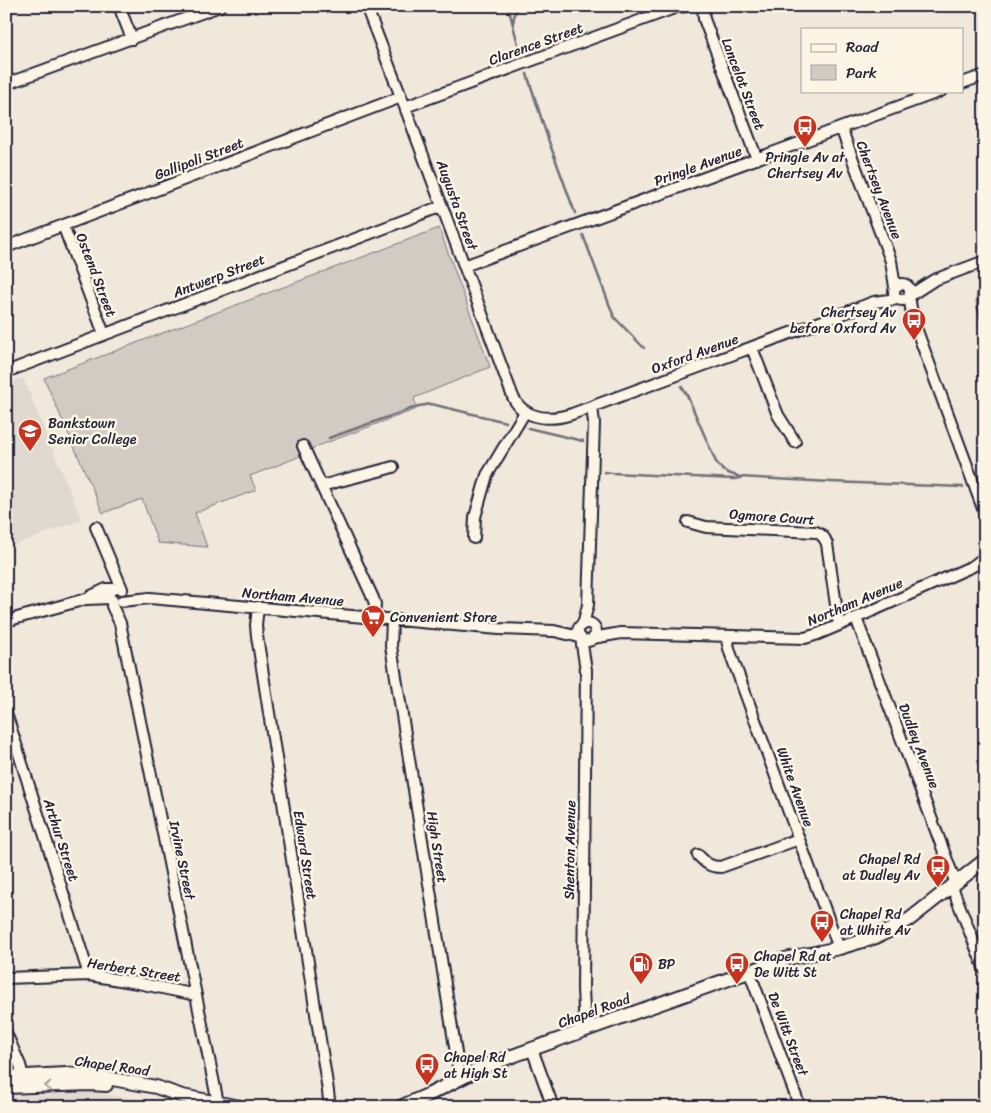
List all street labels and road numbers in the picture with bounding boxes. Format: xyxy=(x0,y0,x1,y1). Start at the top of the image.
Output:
street label: Clarence Street xyxy=(485,15,587,73)
street label: Lancelot Street xyxy=(714,34,772,134)
street label: Gallipoli Street xyxy=(151,130,247,188)
street label: Chertsey Avenue xyxy=(849,137,909,243)
street label: Pringle Avenue xyxy=(650,138,746,194)
street label: Augusta Street xyxy=(429,155,485,255)
street label: Ostend Street xyxy=(68,229,124,321)
street label: Antwerp Street xyxy=(168,247,269,305)
street label: Oxford Avenue xyxy=(648,327,742,381)
street label: Ogmore Court xyxy=(728,502,816,532)
street label: Northam Avenue xyxy=(803,571,907,633)
street label: Northam Avenue xyxy=(241,580,345,614)
street label: Dudley Avenue xyxy=(891,700,947,792)
street label: White Avenue xyxy=(769,743,821,831)
street label: Arthur Street xyxy=(36,794,86,885)
street label: Shenton Avenue xyxy=(557,800,583,900)
street label: Edward Street xyxy=(286,809,324,901)
street label: High Street xyxy=(419,809,455,885)
street label: Irvine Street xyxy=(161,817,203,903)
street label: Herbert Street xyxy=(86,950,182,990)
street label: Chapel Road xyxy=(554,986,635,1036)
street label: De Witt Street xyxy=(761,988,816,1081)
street label: Chapel Road xyxy=(73,1048,153,1084)

